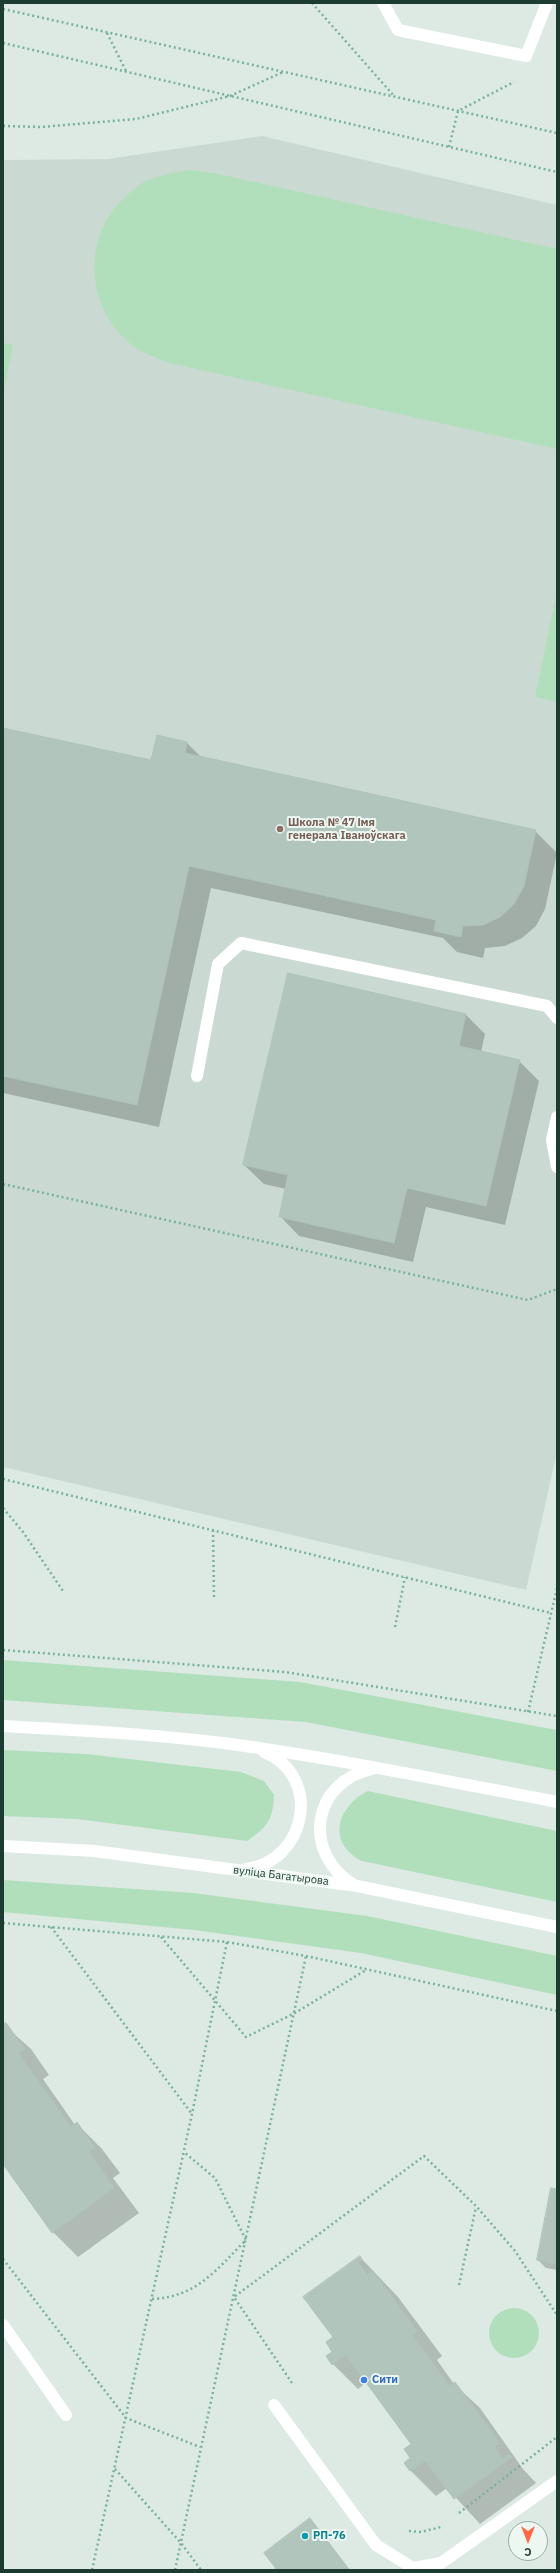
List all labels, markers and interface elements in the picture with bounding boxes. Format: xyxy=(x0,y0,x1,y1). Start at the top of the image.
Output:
place label: Школа № 47 імя генерала Іваноўскага xyxy=(288,816,406,842)
marker: Школа № 47 імя генерала Іваноўскага xyxy=(275,824,285,834)
street label: вуліца Багатырова xyxy=(232,1864,330,1888)
place label: Сити xyxy=(372,2373,398,2387)
marker: Сити xyxy=(359,2375,369,2385)
north arrow xyxy=(508,2521,548,2561)
place label: РП-76 xyxy=(313,2529,346,2543)
marker: РП-76 xyxy=(300,2531,310,2541)
text: С xyxy=(524,2545,532,2559)

